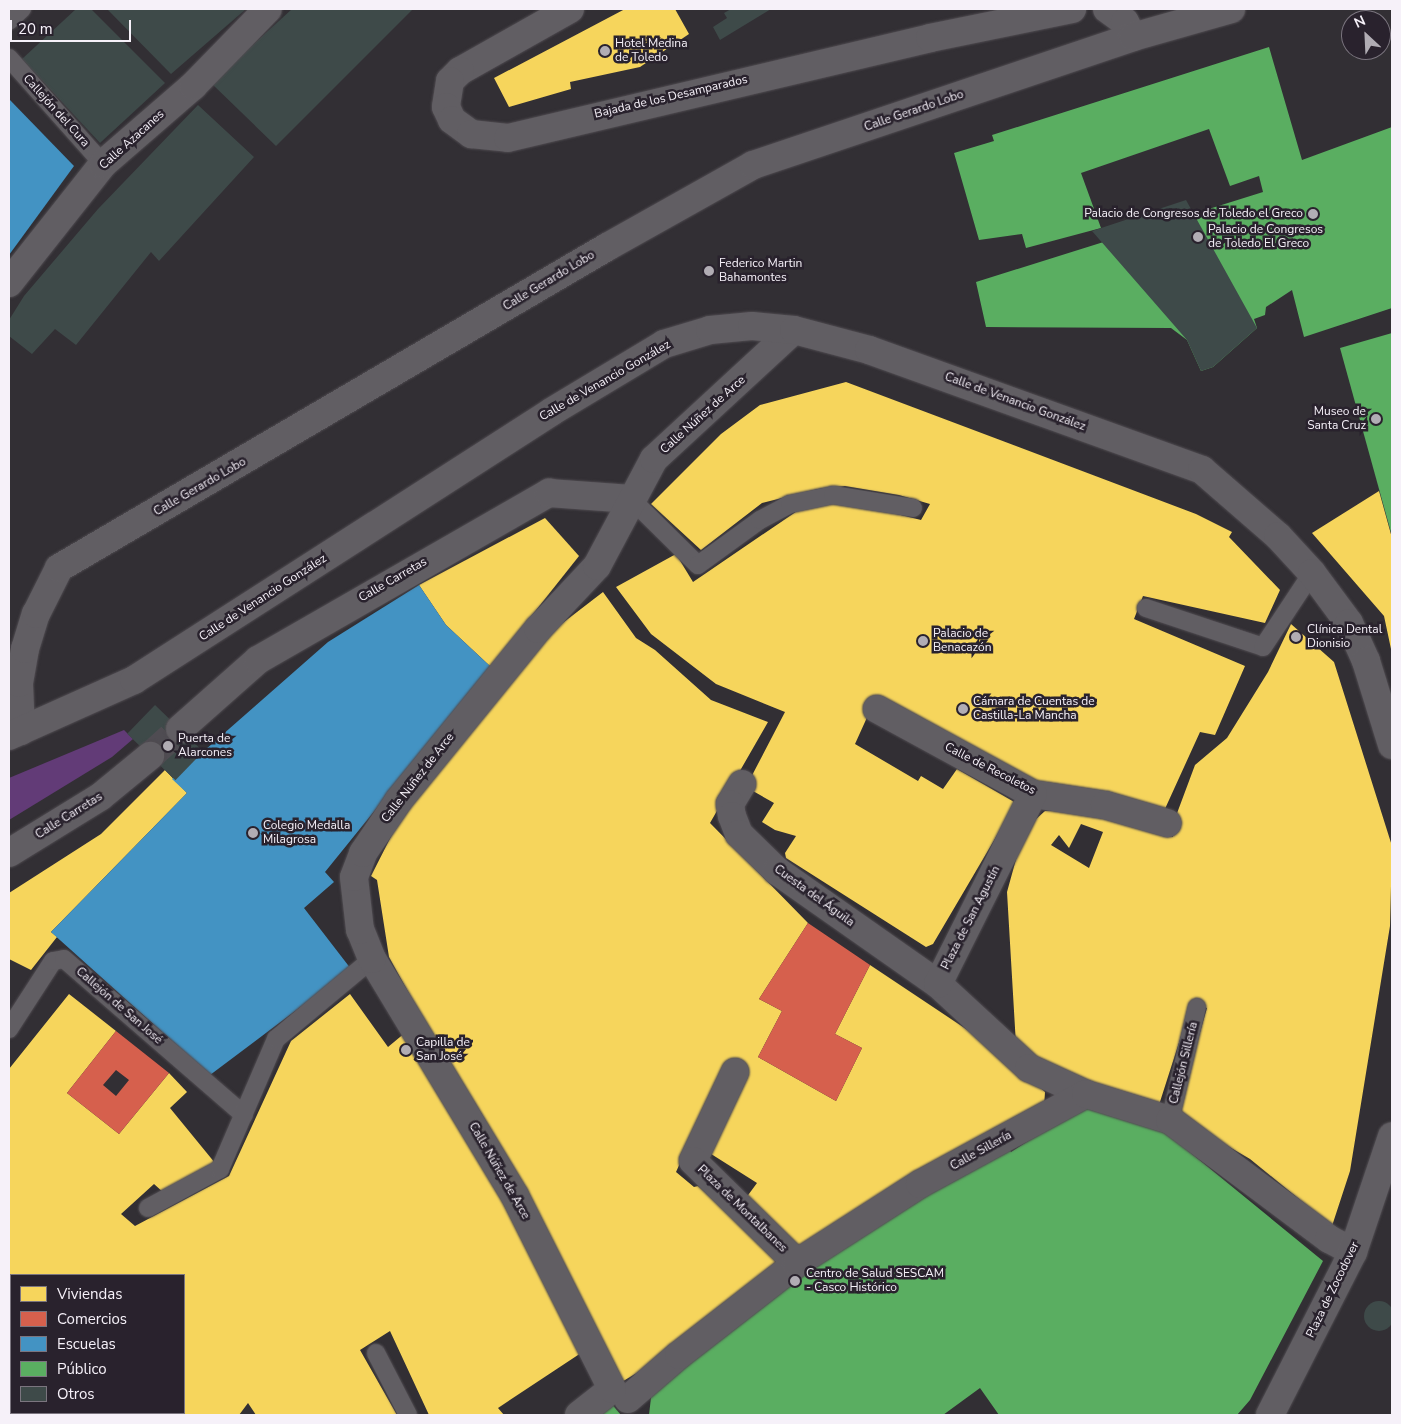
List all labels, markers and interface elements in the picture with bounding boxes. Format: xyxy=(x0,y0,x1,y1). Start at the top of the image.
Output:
scale bar xyxy=(12,10,134,42)
north arrow xyxy=(1341,10,1391,60)
text: N xyxy=(1351,11,1369,33)
text: 20 m xyxy=(18,19,53,39)
place label: Hotel Medina de Toledo xyxy=(615,37,688,65)
marker: Hotel Medina de Toledo xyxy=(599,45,611,57)
street label: Callejón del Cura xyxy=(20,72,92,150)
street label: Bajada de los Desamparados xyxy=(593,72,749,122)
street label: Calle Gerardo Lobo xyxy=(862,87,966,135)
street label: Calle Azacanes xyxy=(97,107,167,173)
place label: Palacio de Congresos de Toledo el Greco xyxy=(1084,207,1303,221)
marker: Palacio de Congresos de Toledo el Greco xyxy=(1307,208,1319,220)
place label: Palacio de Congresos de Toledo El Greco xyxy=(1208,223,1323,251)
marker: Palacio de Congresos de Toledo El Greco xyxy=(1192,231,1204,243)
street label: Calle Gerardo Lobo xyxy=(501,248,597,314)
place label: Federico Martin Bahamontes xyxy=(719,257,802,285)
marker: Federico Martin Bahamontes xyxy=(703,265,715,277)
street label: Calle de Venancio González xyxy=(537,338,673,424)
street label: Calle de Venancio González xyxy=(943,370,1087,434)
street label: Calle Núñez de Arce xyxy=(658,373,748,457)
place label: Museo de Santa Cruz xyxy=(1307,405,1366,433)
marker: Museo de Santa Cruz xyxy=(1370,413,1382,425)
street label: Calle Gerardo Lobo xyxy=(151,455,249,519)
street label: Calle de Venancio González xyxy=(197,551,329,645)
street label: Calle Carretas xyxy=(356,555,430,605)
place label: Clínica Dental Dionisio xyxy=(1307,623,1382,651)
place label: Palacio de Benacazón xyxy=(933,627,991,655)
marker: Clínica Dental Dionisio xyxy=(1289,630,1303,644)
marker: Palacio de Benacazón xyxy=(917,635,929,647)
place label: Cámara de Cuentas de Castilla-La Mancha xyxy=(973,695,1095,723)
marker: Cámara de Cuentas de Castilla-La Mancha xyxy=(957,703,969,715)
street label: Calle Núñez de Arce xyxy=(379,730,457,826)
place label: Puerta de Alarcones xyxy=(178,732,232,760)
marker: Puerta de Alarcones xyxy=(162,740,174,752)
street label: Calle de Recoletos xyxy=(942,740,1038,798)
street label: Calle Carretas xyxy=(33,790,105,842)
place label: Colegio Medalla Milagrosa xyxy=(263,819,350,847)
marker: Colegio Medalla Milagrosa xyxy=(247,827,259,839)
street label: Cuesta del Águila xyxy=(771,862,857,930)
street label: Plaza de San Agustín xyxy=(939,864,1003,972)
street label: Callejón de San José xyxy=(73,965,165,1047)
street label: Callejón Sillería xyxy=(1167,1020,1201,1106)
place label: Capilla de San José xyxy=(416,1036,470,1064)
marker: Capilla de San José xyxy=(400,1044,412,1056)
street label: Calle Núñez de Arce xyxy=(465,1120,533,1222)
street label: Calle Sillería xyxy=(948,1128,1014,1174)
street label: Plaza de Montalbanes xyxy=(694,1162,790,1256)
street label: Plaza de Zocodover xyxy=(1304,1240,1362,1340)
place label: Centro de Salud SESCAM - Casco Histórico xyxy=(806,1267,944,1295)
legend xyxy=(10,1274,185,1414)
marker: Centro de Salud SESCAM - Casco Histórico xyxy=(788,1274,802,1288)
text: Viviendas xyxy=(57,1284,122,1304)
text: Comercios xyxy=(57,1309,127,1329)
text: Escuelas xyxy=(57,1334,116,1354)
text: Público xyxy=(57,1359,107,1379)
text: Otros xyxy=(57,1384,95,1404)

